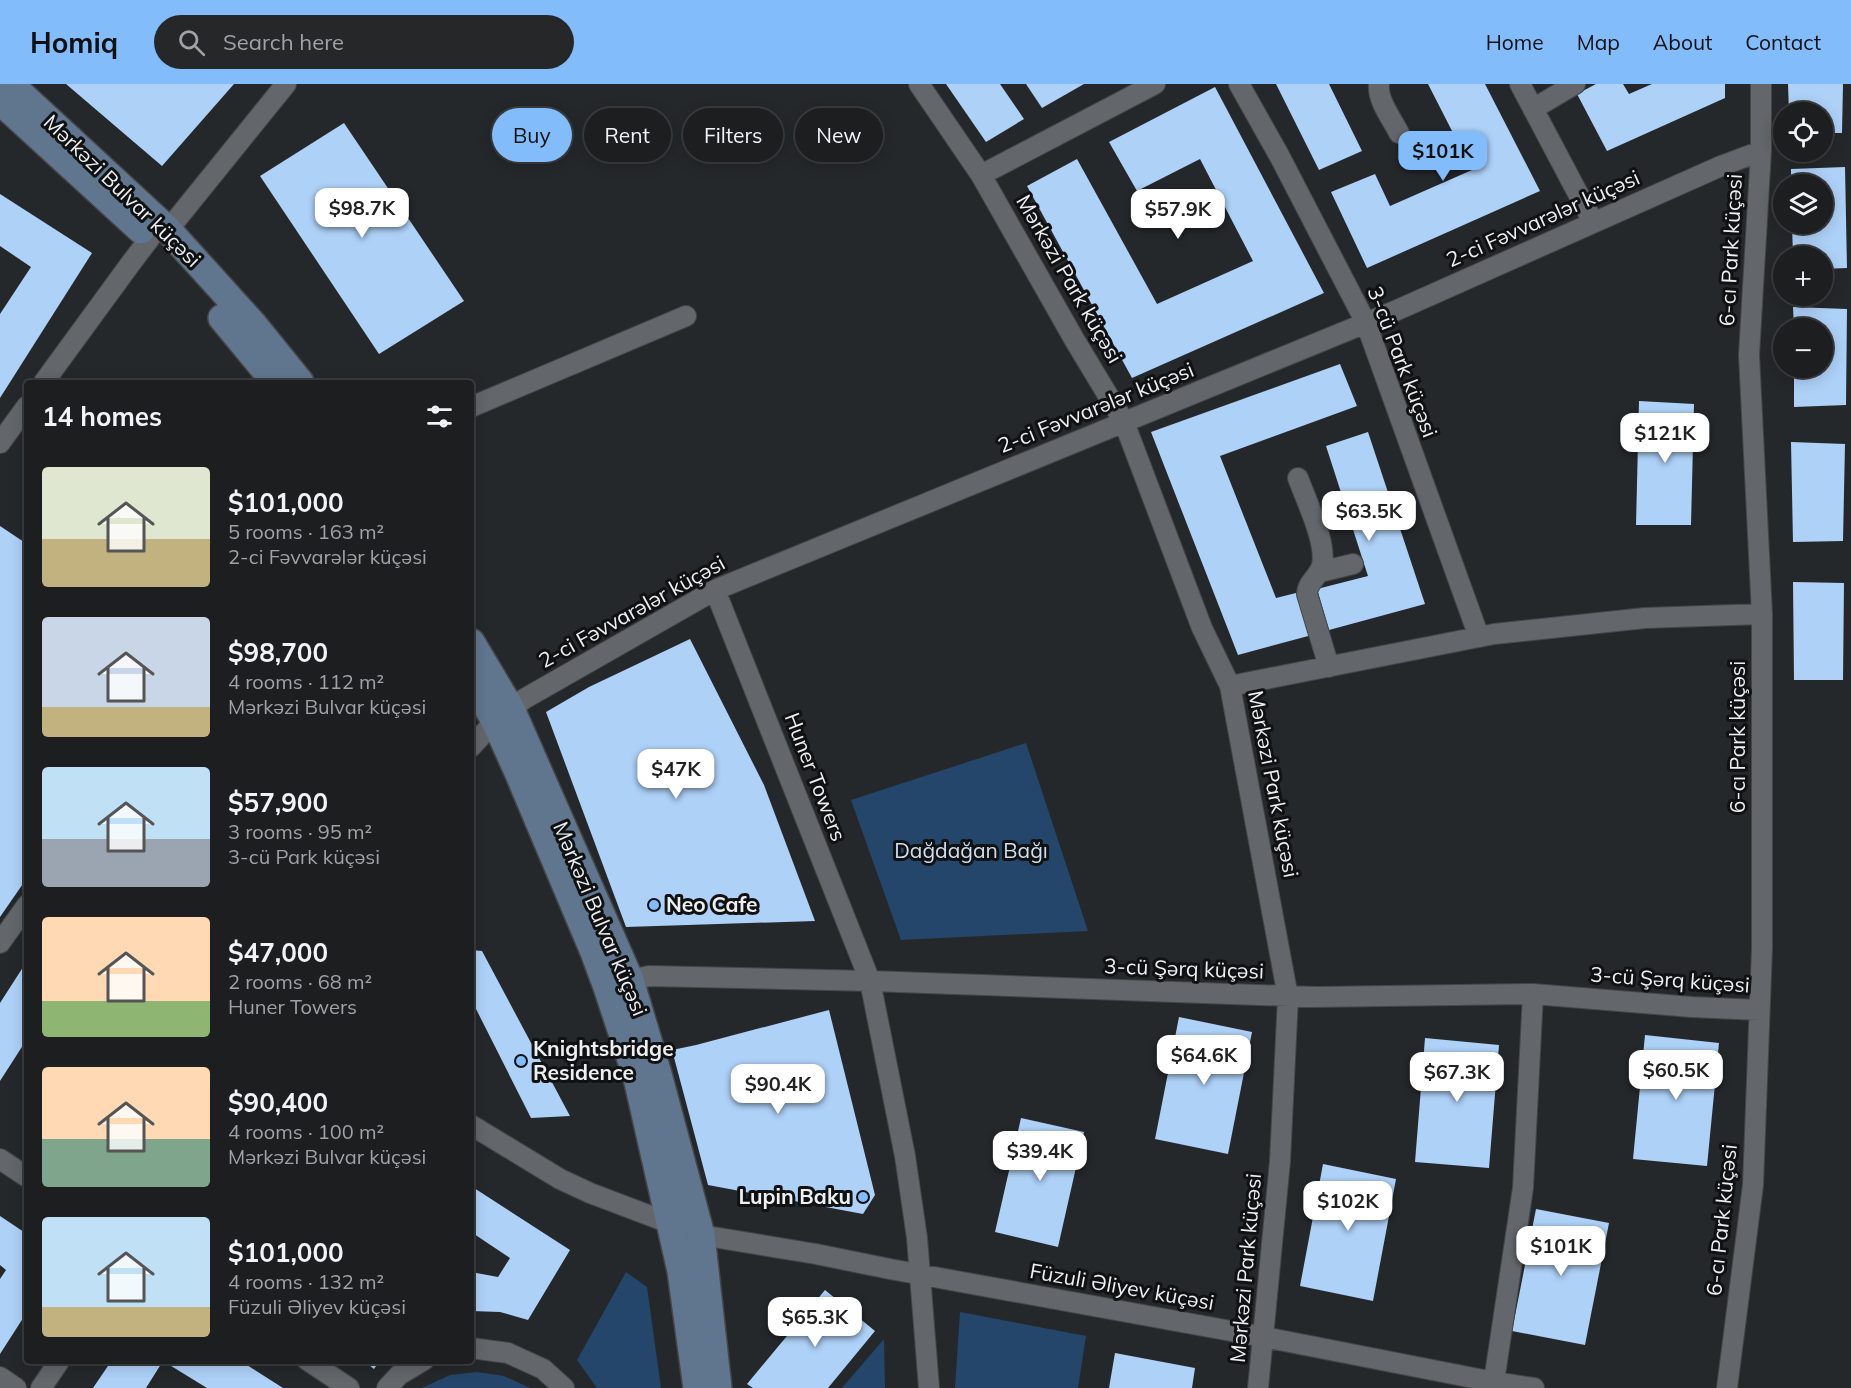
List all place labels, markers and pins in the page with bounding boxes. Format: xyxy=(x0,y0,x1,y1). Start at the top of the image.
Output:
pin: $101K xyxy=(1401,131,1485,182)
pin: $98.7K xyxy=(313,188,411,239)
pin: $57.9K xyxy=(1129,189,1227,240)
pin: $121K xyxy=(1623,413,1707,464)
pin: $63.5K xyxy=(1320,491,1418,542)
pin: $47K xyxy=(640,749,712,800)
place label: Neo Cafe xyxy=(666,891,758,917)
marker: Neo Cafe xyxy=(647,898,661,912)
place label: Knightsbridge Residence xyxy=(533,1035,674,1085)
pin: $64.6K xyxy=(1155,1035,1253,1086)
pin: $60.5K xyxy=(1627,1050,1725,1101)
pin: $67.3K xyxy=(1408,1052,1506,1103)
marker: Knightsbridge Residence xyxy=(514,1054,528,1068)
pin: $90.4K xyxy=(729,1064,827,1115)
pin: $39.4K xyxy=(991,1131,1089,1182)
pin: $102K xyxy=(1306,1181,1390,1232)
place label: Lupin Baku xyxy=(738,1183,851,1209)
marker: Lupin Baku xyxy=(856,1190,870,1204)
pin: $101K xyxy=(1519,1226,1603,1277)
pin: $65.3K xyxy=(766,1297,864,1348)

